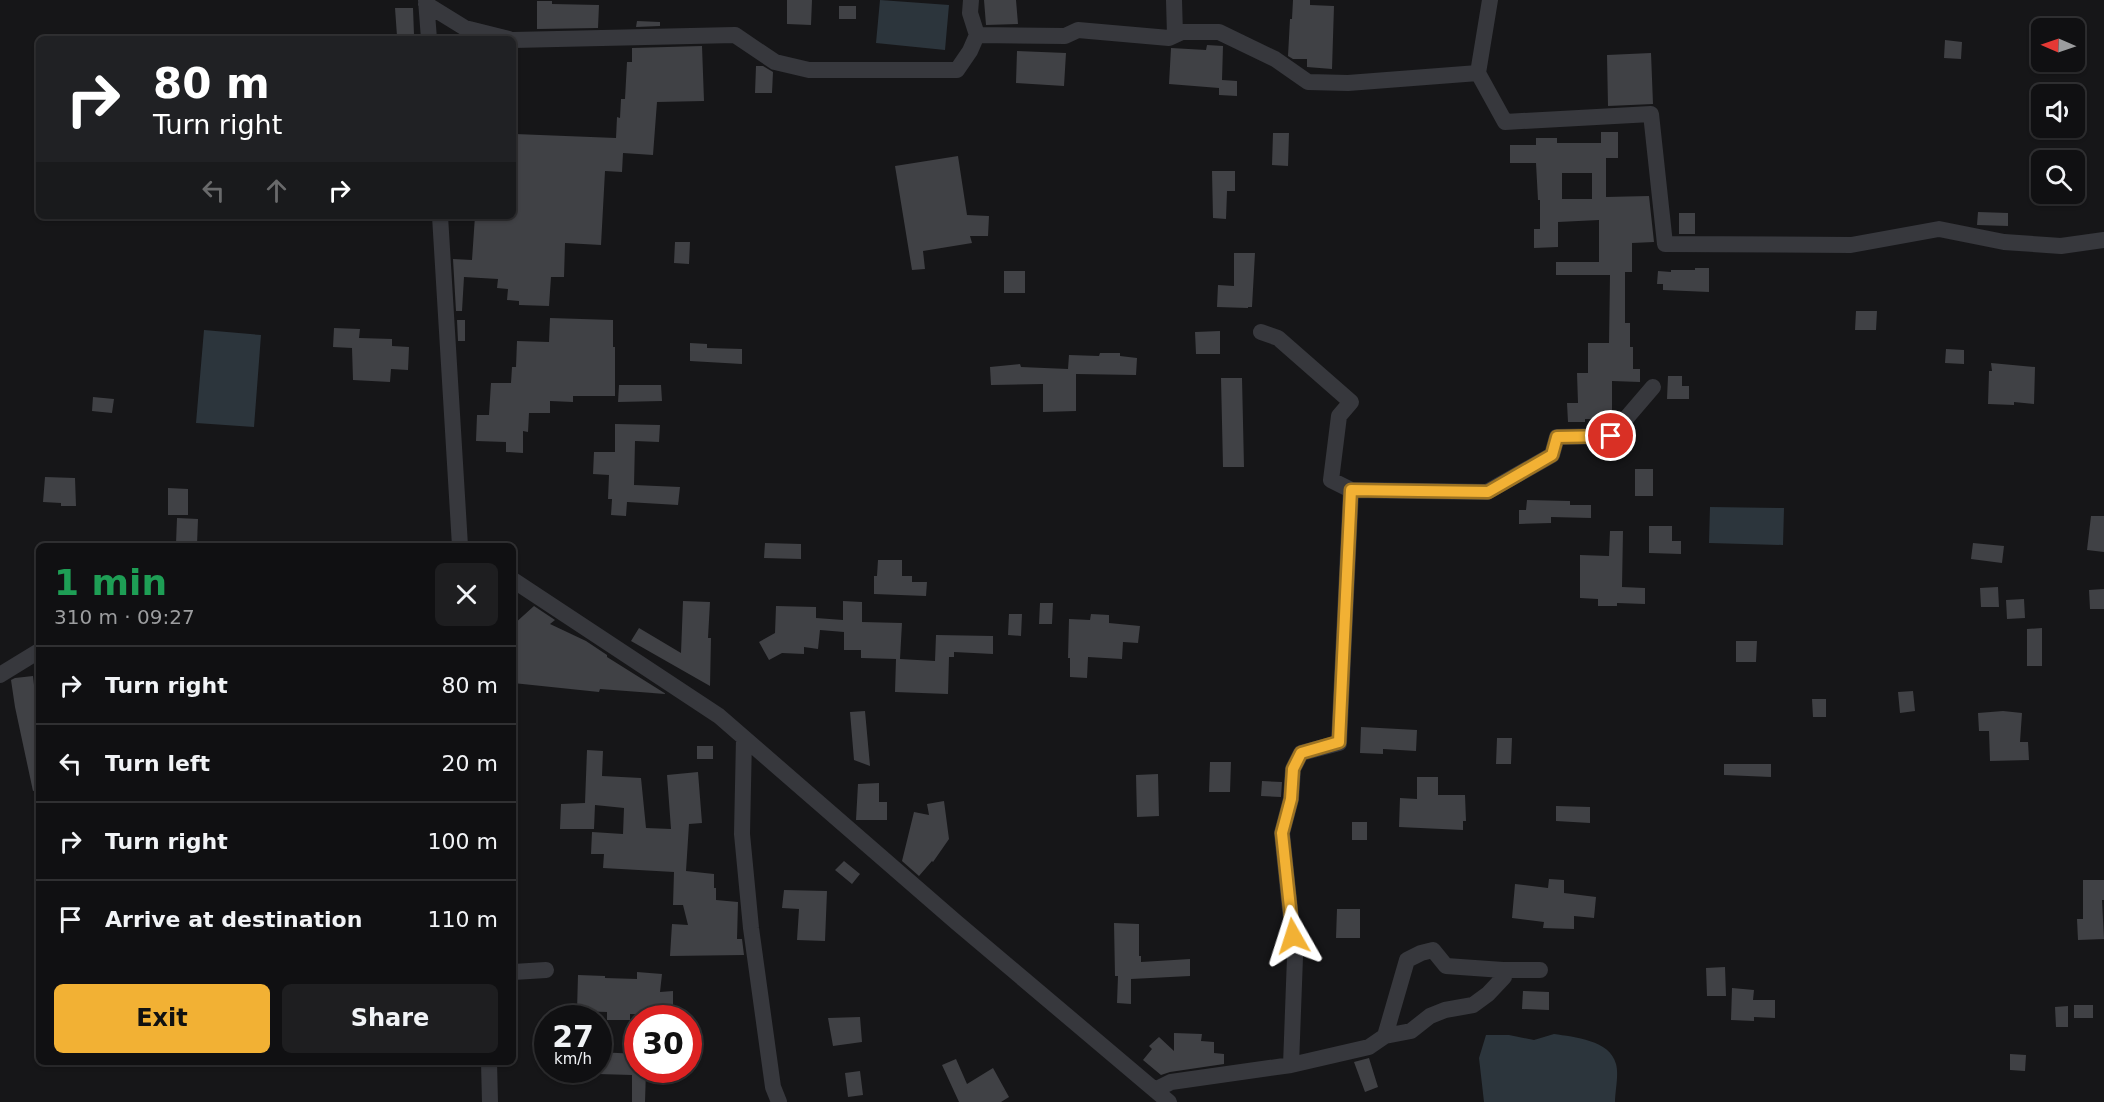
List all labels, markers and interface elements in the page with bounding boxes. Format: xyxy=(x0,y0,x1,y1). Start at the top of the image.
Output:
north arrow xyxy=(2031,18,2085,72)
map controls xyxy=(2031,18,2085,204)
text: 80 m xyxy=(153,59,270,108)
icon: right xyxy=(54,60,132,138)
button: sound xyxy=(2031,84,2085,138)
text: Turn right xyxy=(153,109,282,140)
button: search xyxy=(2031,150,2085,204)
icon: left xyxy=(197,174,230,207)
icon: ahead xyxy=(260,174,293,207)
icon: right xyxy=(323,174,356,207)
pin xyxy=(1585,410,1636,461)
icon: arrive xyxy=(1594,419,1627,452)
text: 1 min xyxy=(54,562,167,603)
button: close xyxy=(435,563,498,626)
text: 310 m · 09:27 xyxy=(54,605,195,629)
icon: right xyxy=(54,669,87,702)
text: Turn right xyxy=(105,673,228,698)
text: 80 m xyxy=(442,673,498,698)
icon: left xyxy=(54,747,87,780)
text: Turn left xyxy=(105,751,210,776)
text: 20 m xyxy=(442,751,498,776)
icon: right xyxy=(54,825,87,858)
text: Turn right xyxy=(105,829,228,854)
text: 100 m xyxy=(428,829,498,854)
icon: arrive xyxy=(54,903,87,936)
position arrow xyxy=(1261,904,1325,968)
text: Arrive at destination xyxy=(105,907,362,932)
text: 110 m xyxy=(428,907,498,932)
button: Exit xyxy=(54,984,270,1053)
button: Share xyxy=(282,984,498,1053)
speed limit sign: 30 xyxy=(624,1005,702,1083)
text: 27 xyxy=(552,1019,594,1054)
text: km/h xyxy=(554,1050,592,1068)

